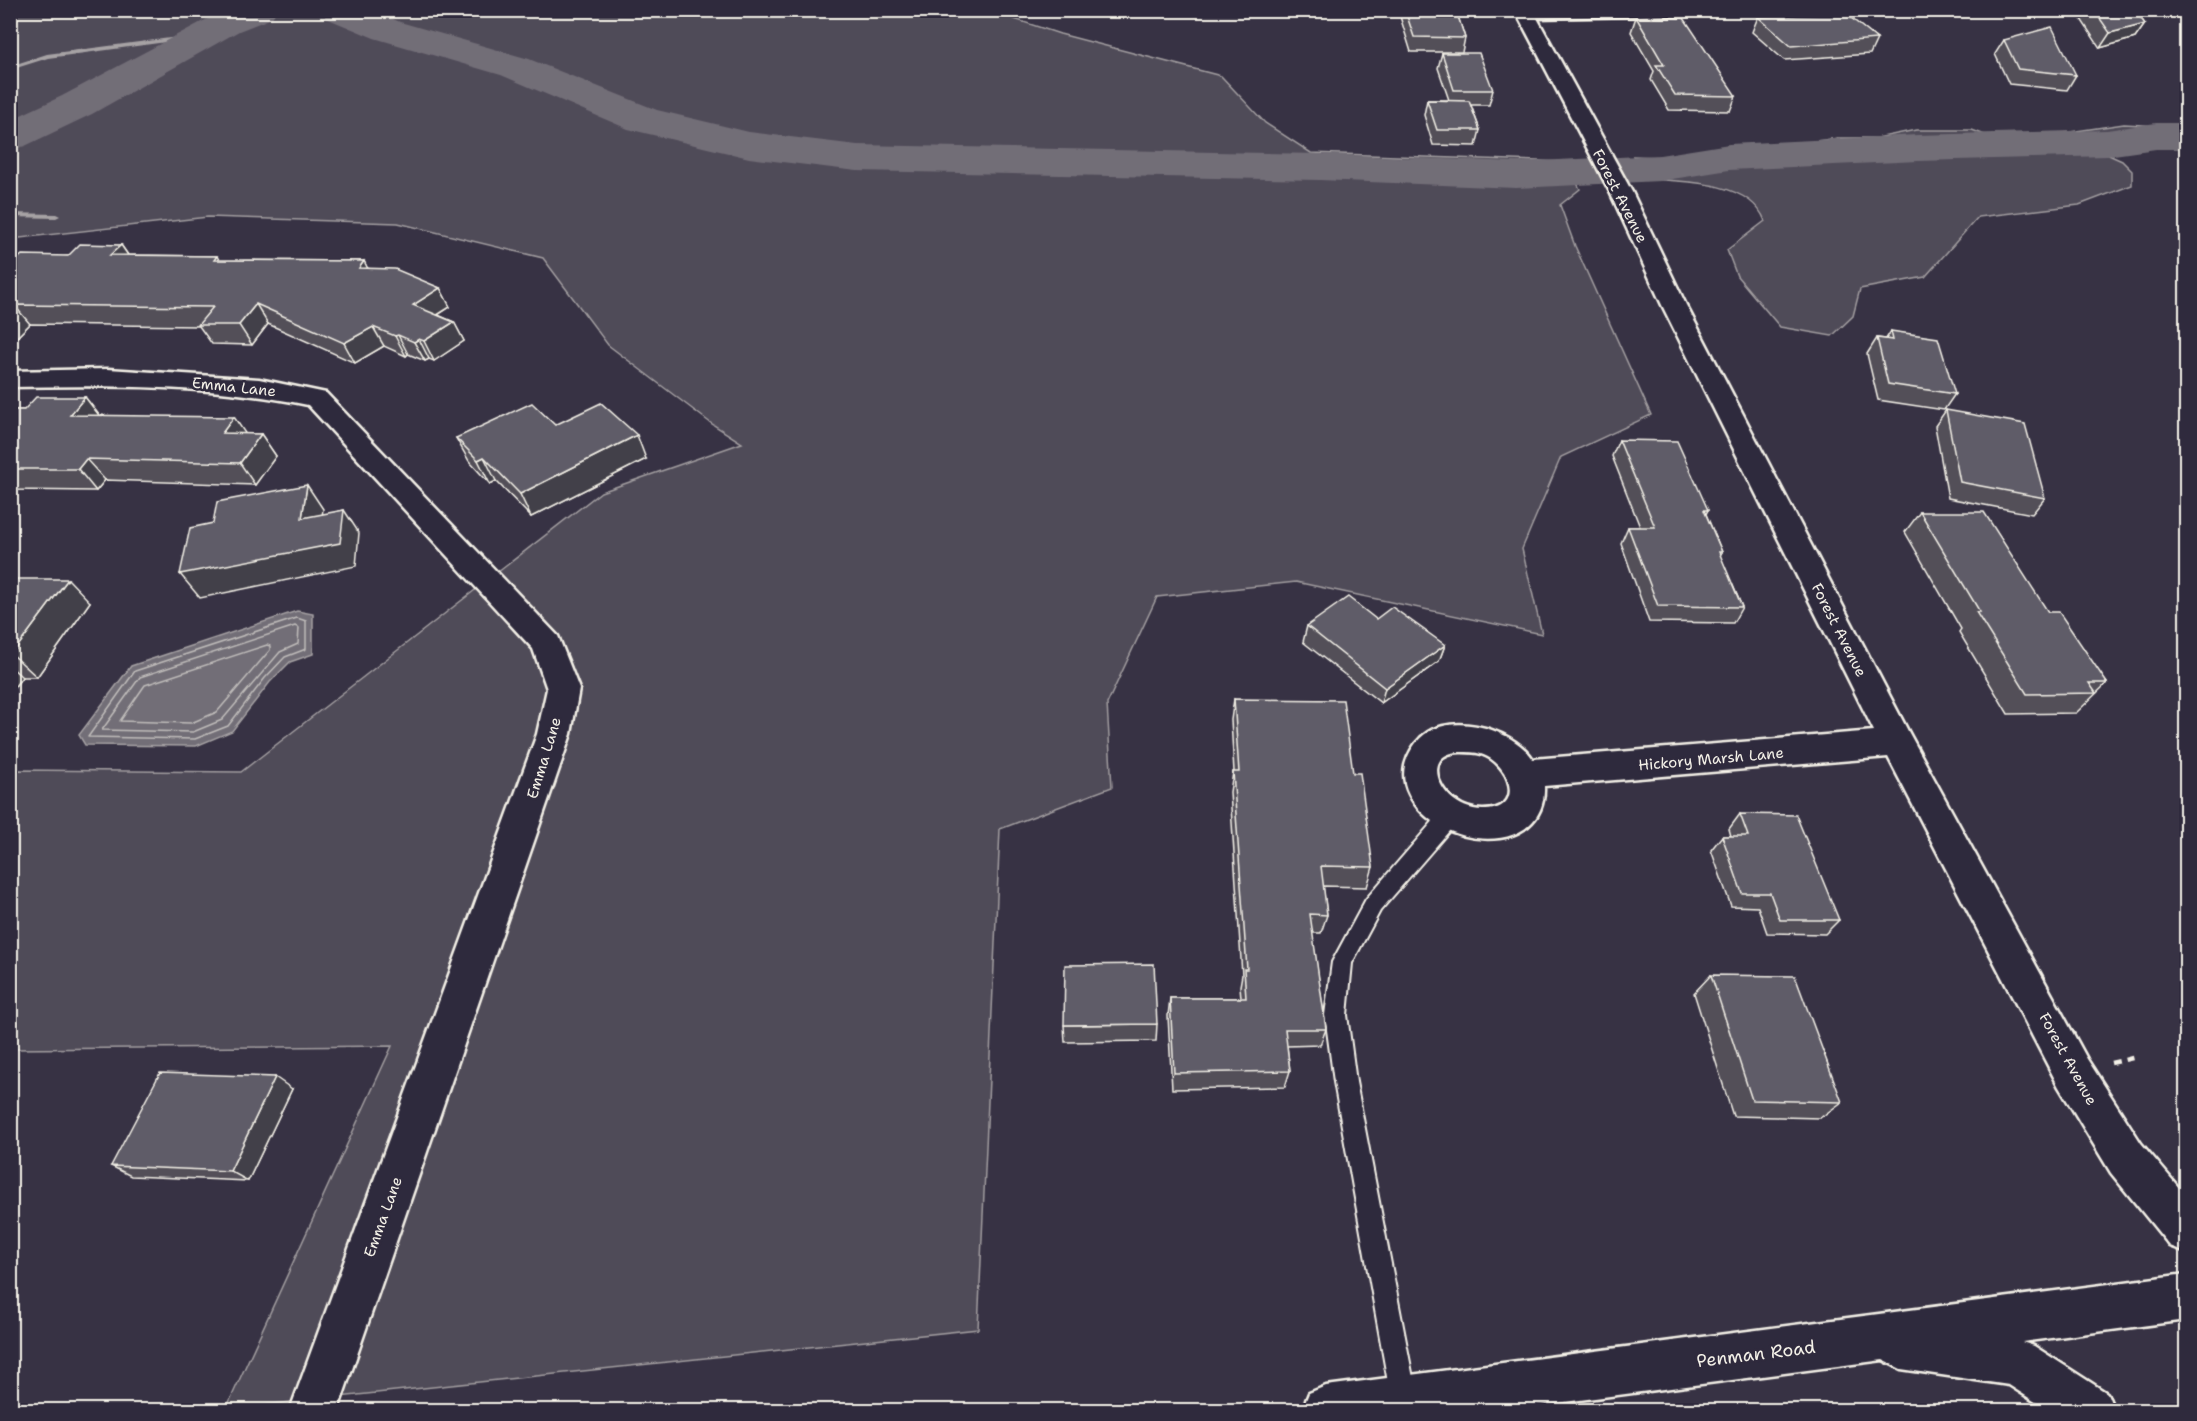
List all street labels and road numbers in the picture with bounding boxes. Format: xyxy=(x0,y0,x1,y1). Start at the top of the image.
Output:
street label: Forest Avenue xyxy=(1588,146,1652,246)
street label: Emma Lane xyxy=(191,373,277,401)
street label: Forest Avenue xyxy=(1807,580,1871,680)
street label: Emma Lane xyxy=(522,715,566,801)
street label: Hickory Marsh Lane xyxy=(1637,743,1785,775)
street label: Forest Avenue xyxy=(2034,1009,2102,1109)
street label: Emma Lane xyxy=(359,1174,407,1260)
street label: Penman Road xyxy=(1695,1335,1817,1373)

